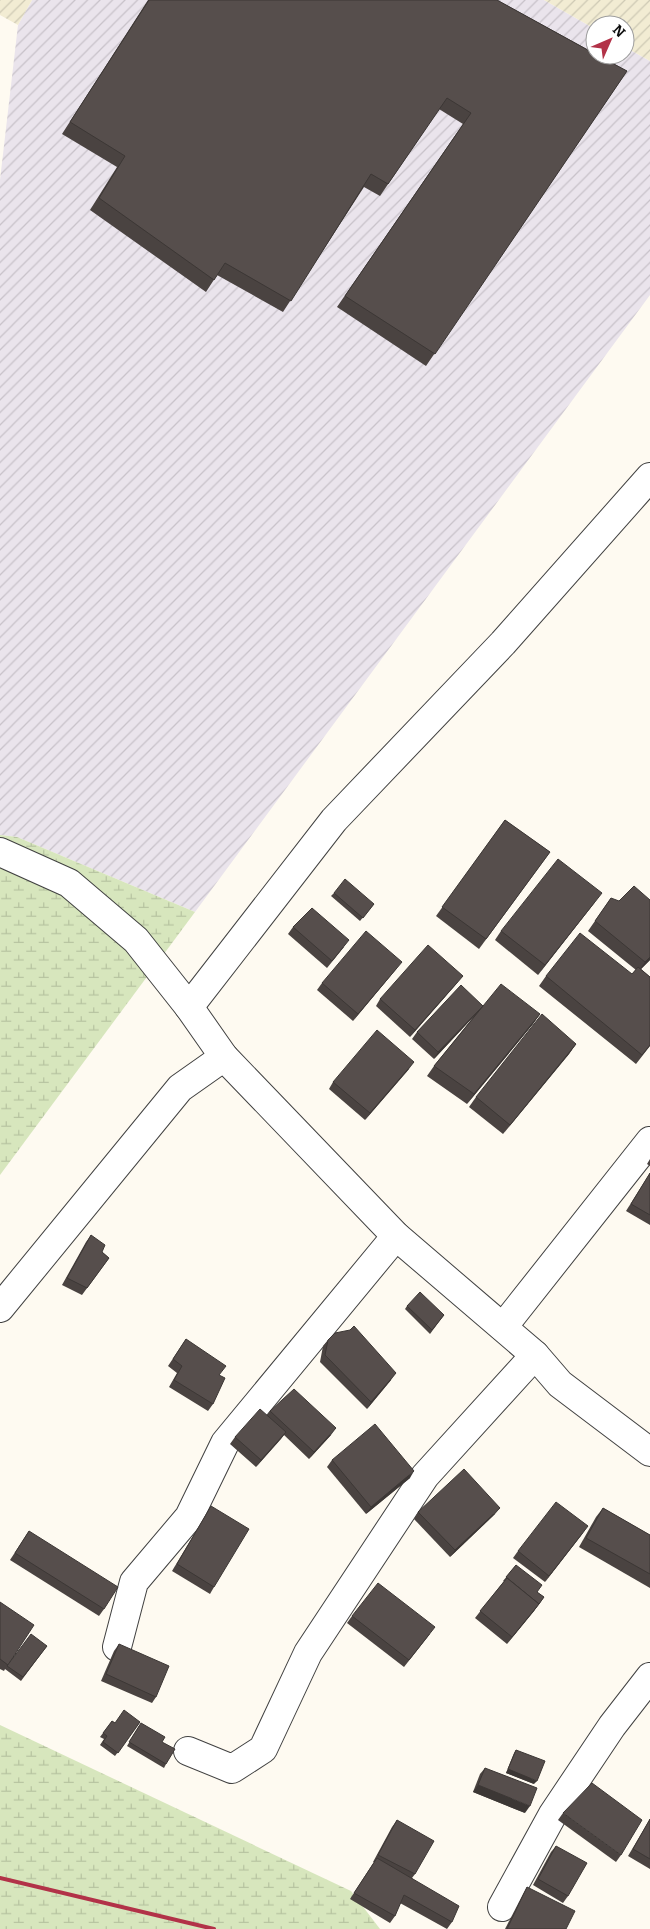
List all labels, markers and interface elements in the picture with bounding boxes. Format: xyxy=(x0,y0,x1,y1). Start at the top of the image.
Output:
north arrow xyxy=(585,15,635,65)
text: N xyxy=(609,21,629,41)

